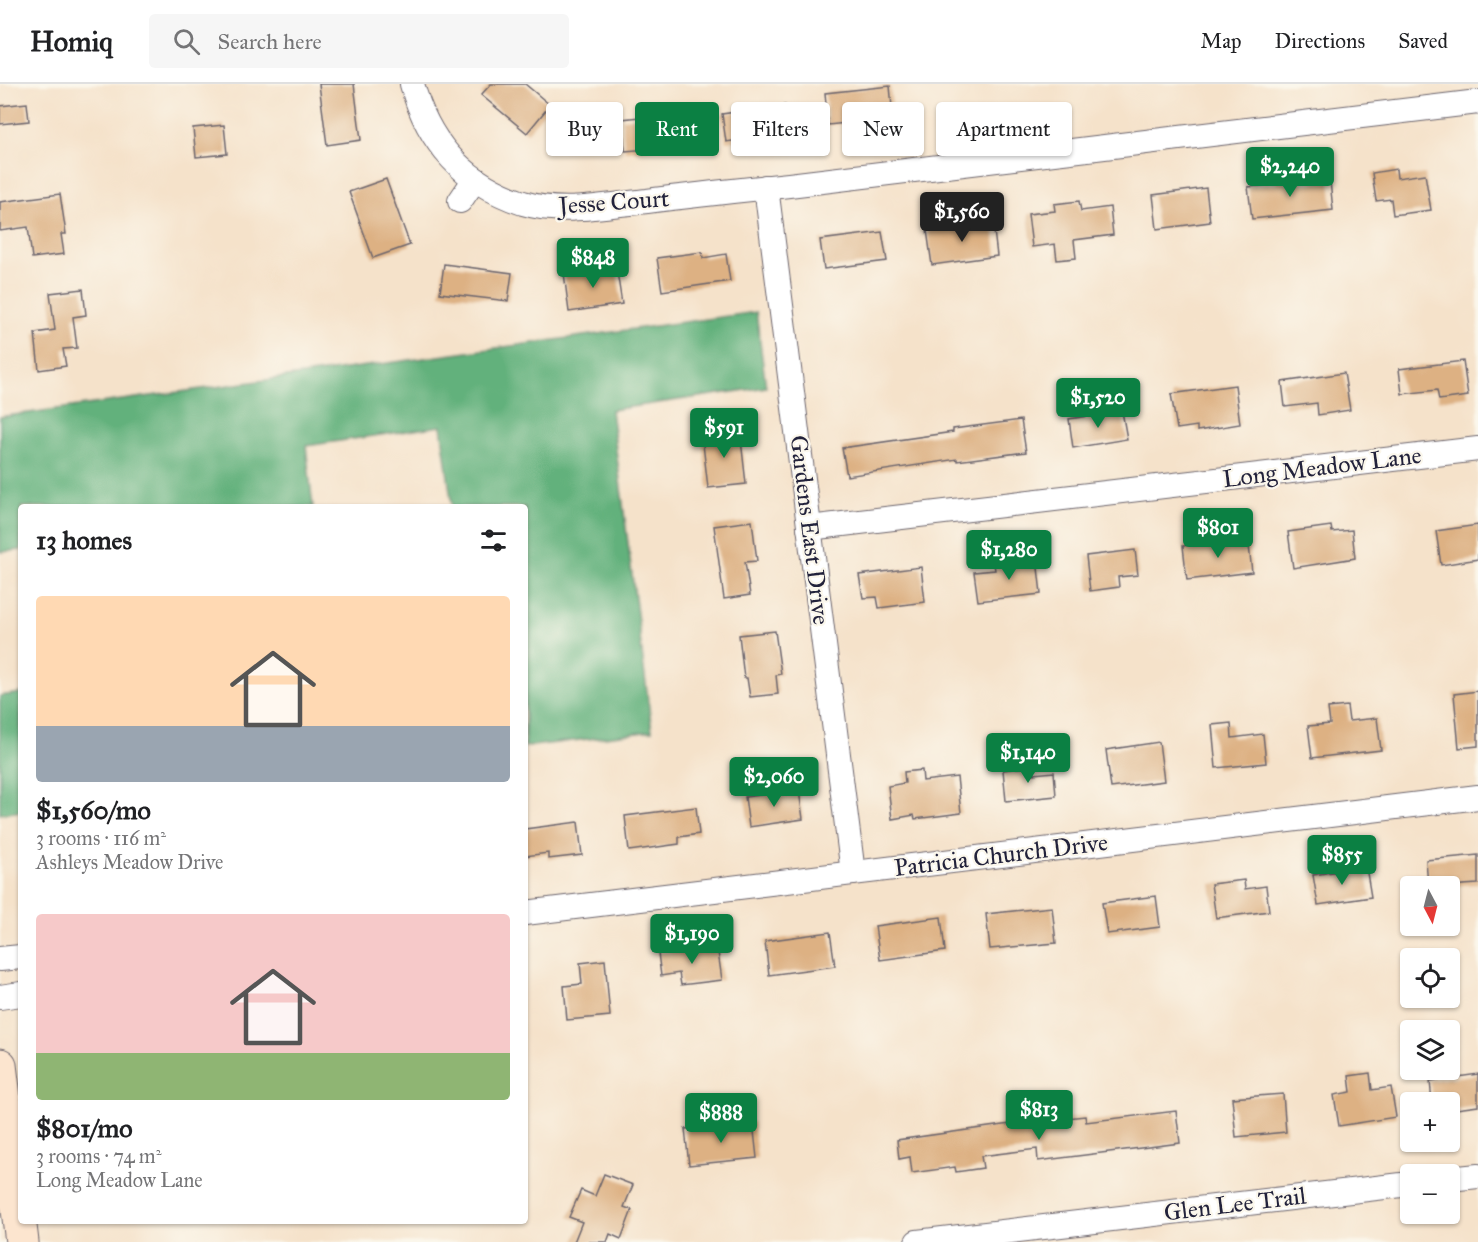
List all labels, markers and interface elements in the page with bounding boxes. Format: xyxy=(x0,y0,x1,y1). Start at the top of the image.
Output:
search box xyxy=(149,14,569,68)
text: Homiq xyxy=(30,24,113,59)
icon: search xyxy=(170,25,203,58)
text: Search here xyxy=(218,28,322,55)
text: Map xyxy=(1201,28,1242,54)
text: Directions xyxy=(1275,28,1365,54)
text: Saved xyxy=(1398,28,1448,54)
chip: Buy xyxy=(546,102,623,156)
chip: Rent xyxy=(635,102,719,156)
chip: Filters xyxy=(731,102,830,156)
chip: New xyxy=(842,102,924,156)
chip: Apartment xyxy=(936,102,1072,156)
pin: $2,240 xyxy=(1241,147,1339,198)
text: $2,240 xyxy=(1260,154,1320,178)
street label: Jesse Court xyxy=(555,183,671,221)
pin: $1,560 xyxy=(913,192,1011,243)
text: $1,560 xyxy=(934,199,990,223)
pin: $848 xyxy=(557,238,629,289)
text: $848 xyxy=(571,245,615,269)
pin: $1,520 xyxy=(1049,378,1147,429)
text: $1,520 xyxy=(1070,385,1126,409)
pin: $591 xyxy=(688,408,760,459)
text: $591 xyxy=(704,415,744,439)
street label: Gardens East Drive xyxy=(783,434,837,626)
street label: Long Meadow Lane xyxy=(1221,440,1423,494)
pin: $801 xyxy=(1182,508,1254,559)
text: $801 xyxy=(1197,515,1239,539)
text: 13 homes xyxy=(36,524,132,556)
icon: filters xyxy=(477,524,510,557)
pin: $1,280 xyxy=(960,530,1058,581)
text: $1,280 xyxy=(980,537,1038,561)
icon: home xyxy=(219,635,327,743)
pin: $1,140 xyxy=(979,733,1077,784)
text: $1,140 xyxy=(1000,740,1056,764)
pin: $2,060 xyxy=(725,757,823,808)
text: $2,060 xyxy=(744,764,805,788)
text: $1,560/mo xyxy=(36,794,151,826)
text: 3 rooms · 116 m² xyxy=(36,826,166,850)
street label: Patricia Church Drive xyxy=(893,827,1109,883)
pin: $855 xyxy=(1306,835,1378,886)
text: $855 xyxy=(1321,842,1363,866)
text: Ashleys Meadow Drive xyxy=(36,850,223,874)
north arrow xyxy=(1400,876,1460,936)
map controls xyxy=(1400,876,1460,1224)
pin: $1,190 xyxy=(643,914,741,965)
text: $1,190 xyxy=(664,921,720,945)
button: locate xyxy=(1400,948,1460,1008)
icon: home xyxy=(219,953,327,1061)
button: layers xyxy=(1400,1020,1460,1080)
pin: $813 xyxy=(1003,1090,1075,1141)
button: + xyxy=(1400,1092,1460,1152)
pin: $888 xyxy=(685,1093,757,1144)
text: $813 xyxy=(1020,1097,1058,1121)
text: $888 xyxy=(699,1100,743,1124)
text: $801/mo xyxy=(36,1112,133,1144)
text: 3 rooms · 74 m² xyxy=(36,1144,161,1168)
button: − xyxy=(1400,1164,1460,1224)
text: Long Meadow Lane xyxy=(36,1168,203,1192)
street label: Glen Lee Trail xyxy=(1162,1180,1308,1228)

